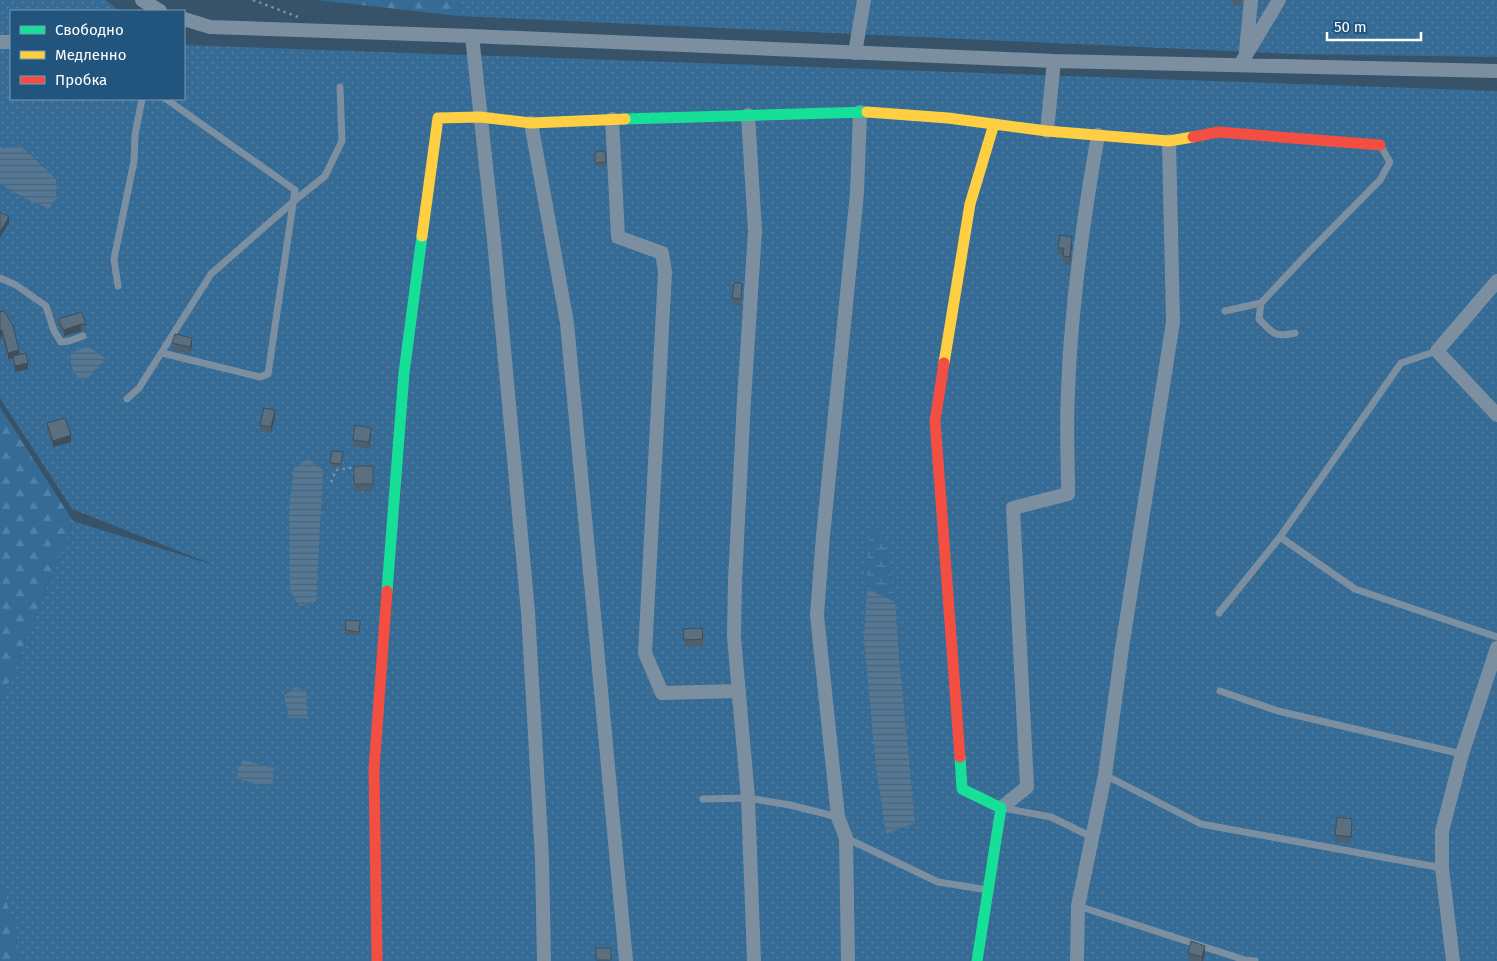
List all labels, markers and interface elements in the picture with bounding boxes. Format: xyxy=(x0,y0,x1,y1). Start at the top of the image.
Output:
legend xyxy=(10,10,185,100)
scale bar xyxy=(1327,10,1421,42)
text: 50 m xyxy=(1334,18,1367,36)
text: Свободно xyxy=(55,21,124,39)
text: Медленно xyxy=(55,46,127,64)
text: Пробка xyxy=(55,71,107,89)

